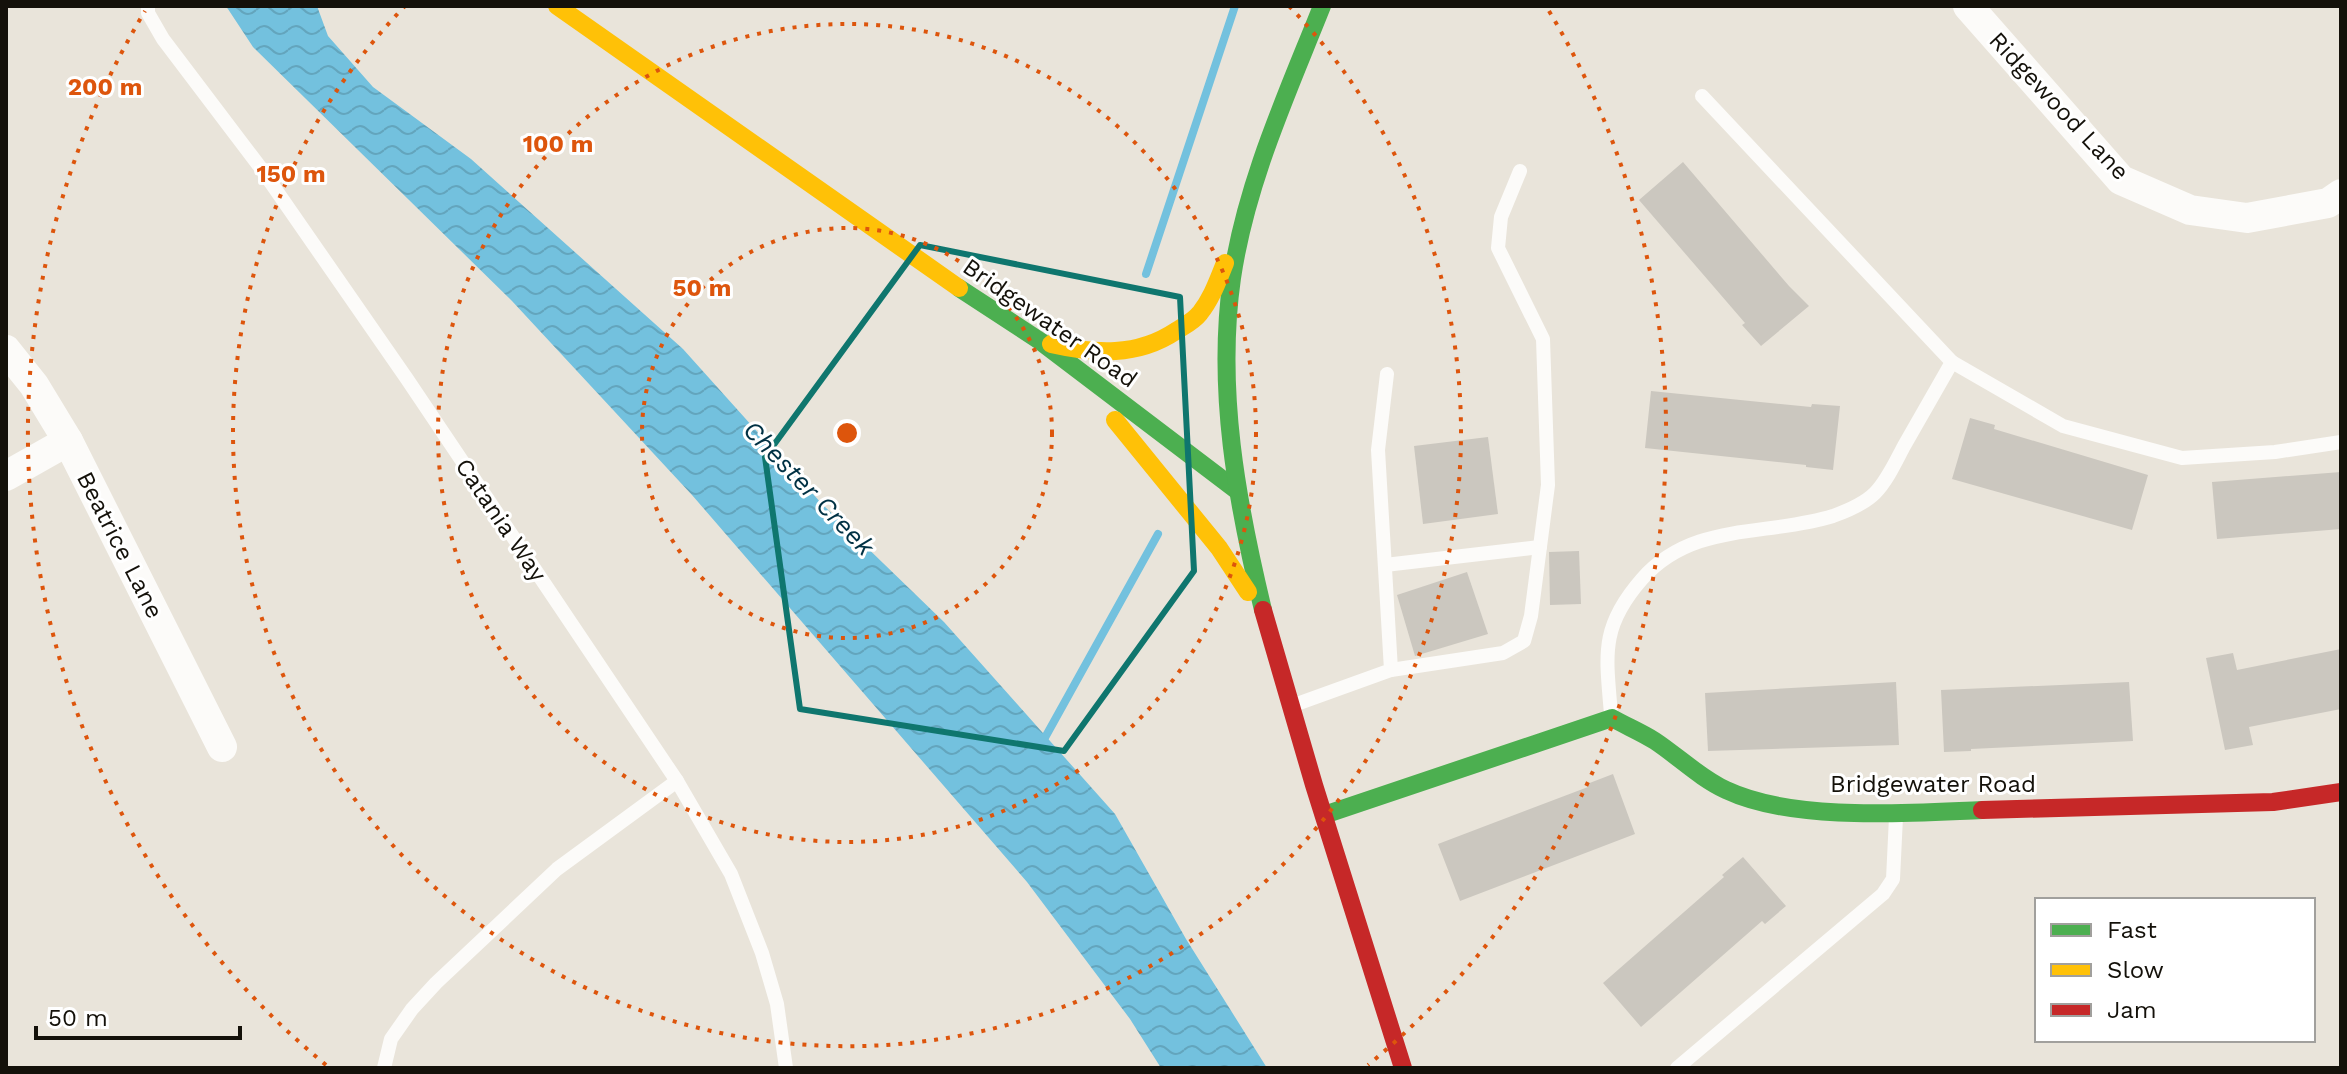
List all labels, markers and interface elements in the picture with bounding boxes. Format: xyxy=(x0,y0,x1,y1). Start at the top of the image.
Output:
street label: Ridgewood Lane xyxy=(1983,26,2135,186)
text: 200 m xyxy=(68,73,142,101)
text: 100 m xyxy=(523,130,593,158)
text: 150 m xyxy=(256,160,326,188)
street label: Bridgewater Road xyxy=(958,252,1142,394)
text: 50 m xyxy=(673,274,731,302)
water label: Chester Creek xyxy=(737,414,881,562)
centre of rings xyxy=(833,419,861,447)
street label: Catania Way xyxy=(450,453,553,587)
street label: Beatrice Lane xyxy=(71,467,169,623)
street label: Bridgewater Road xyxy=(1830,770,2036,798)
legend xyxy=(2035,898,2315,1042)
text: Fast xyxy=(2107,916,2157,944)
text: Slow xyxy=(2107,956,2164,984)
scale bar xyxy=(36,990,240,1040)
text: Jam xyxy=(2107,996,2157,1024)
text: 50 m xyxy=(48,1004,108,1032)

